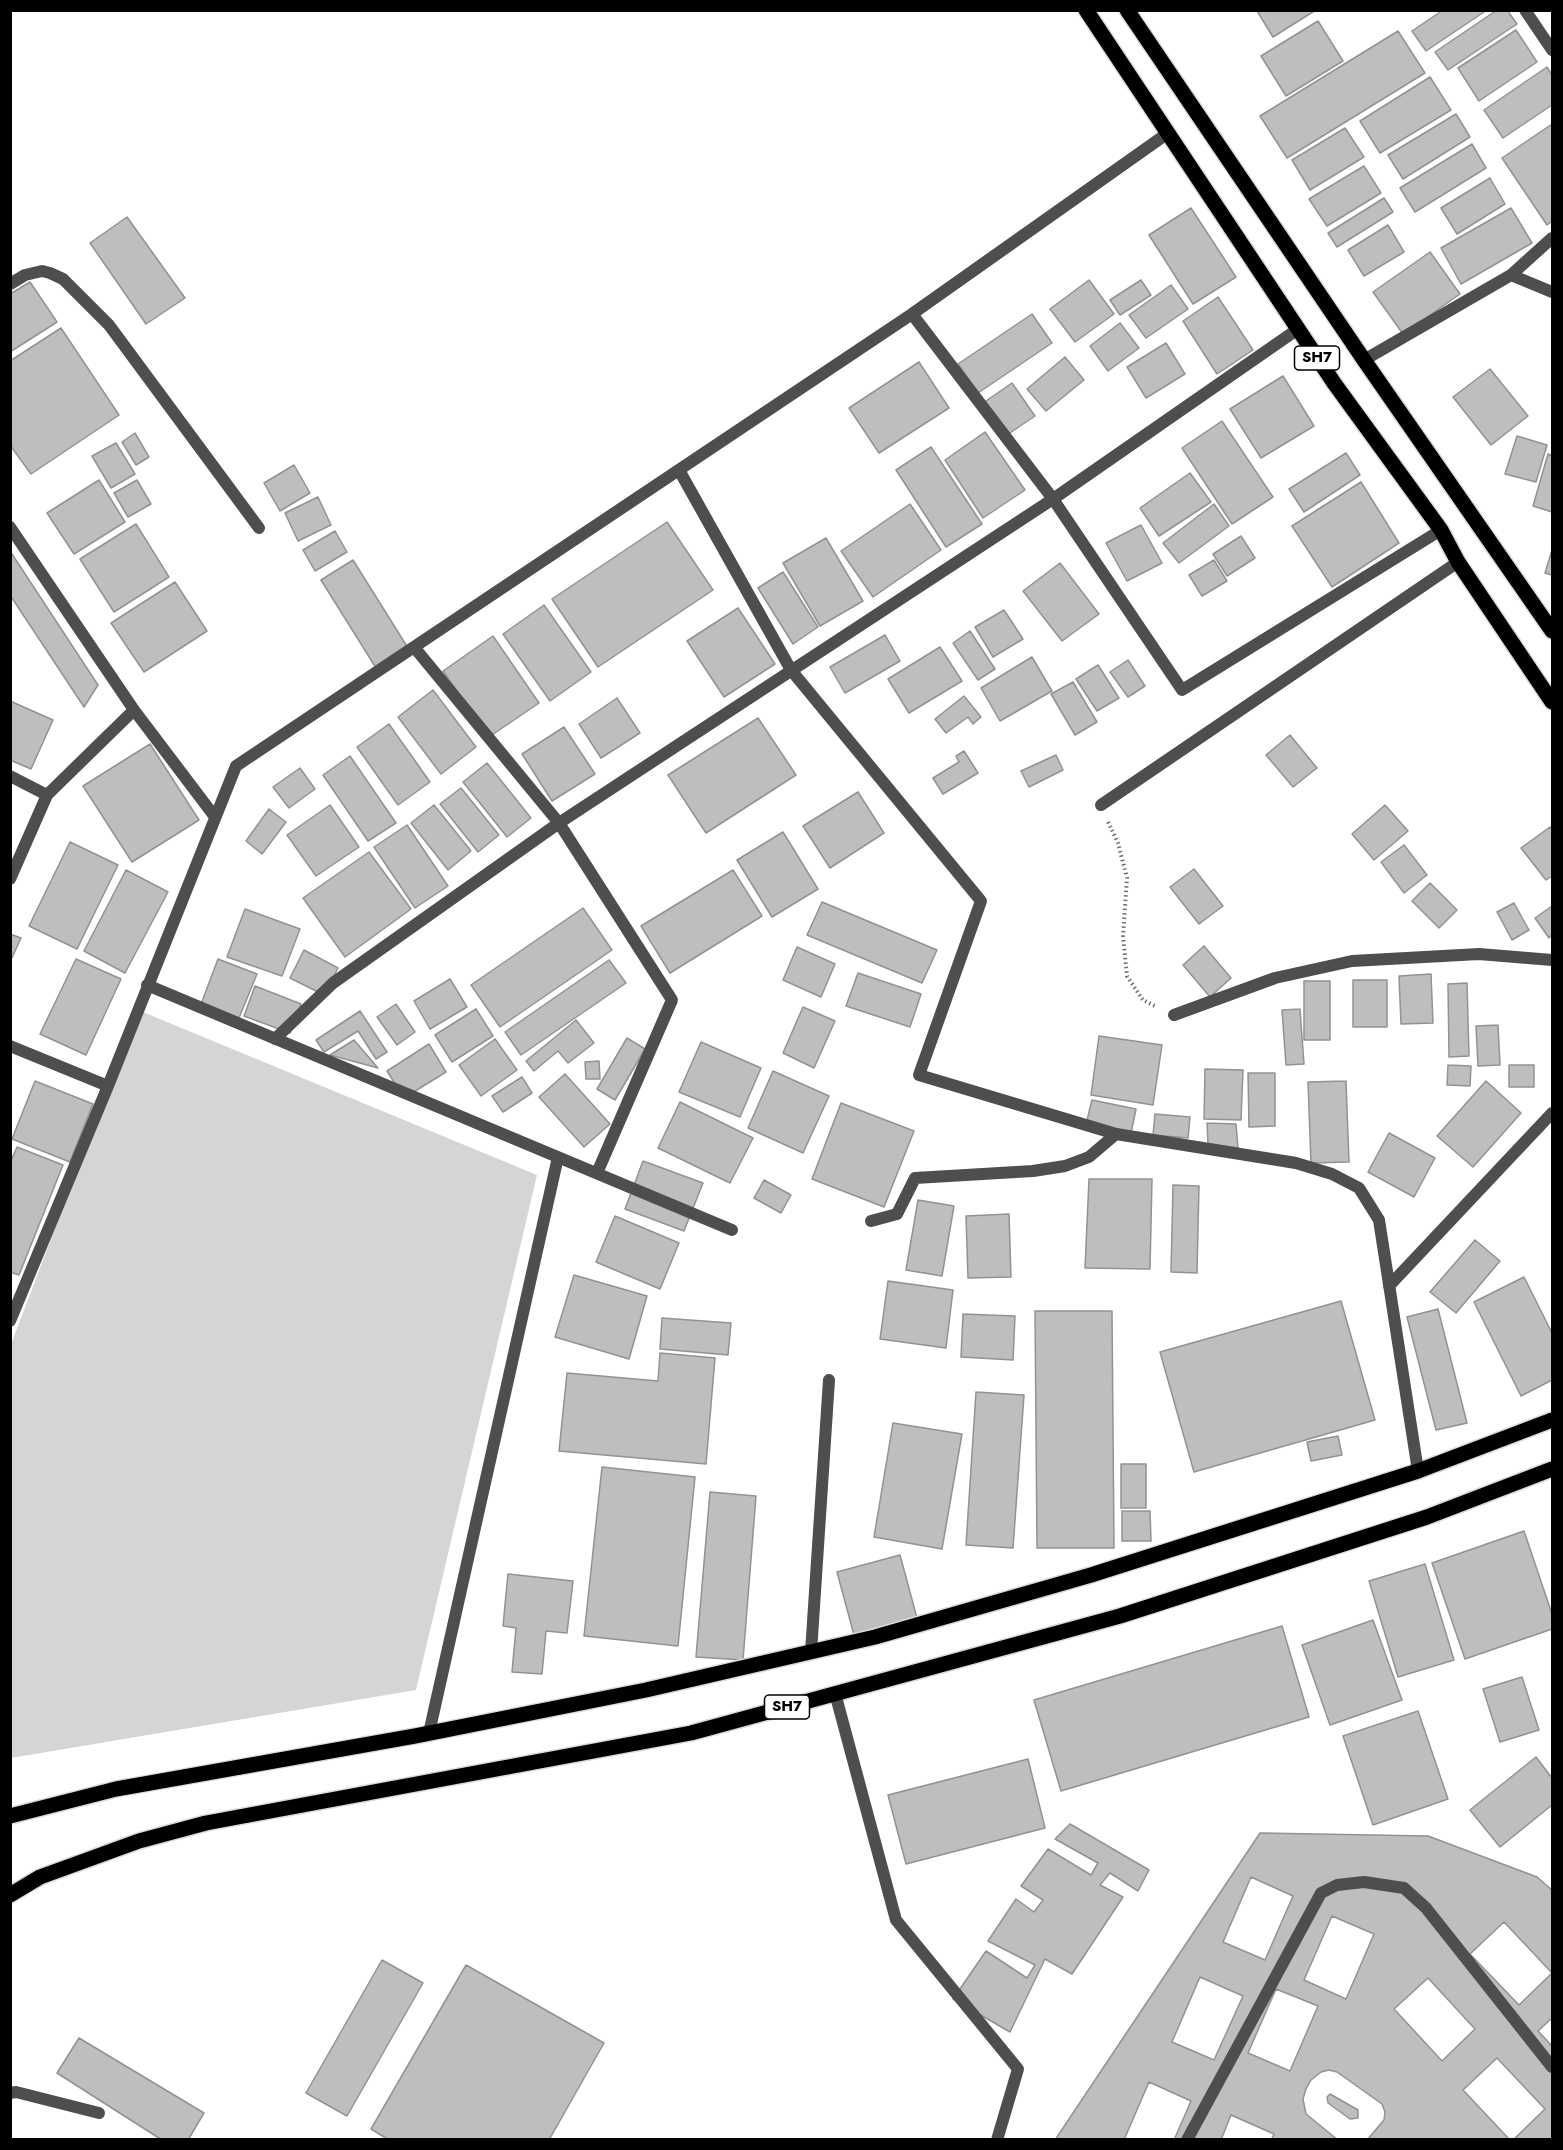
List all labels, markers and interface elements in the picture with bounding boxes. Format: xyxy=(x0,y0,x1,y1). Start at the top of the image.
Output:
road number: SH7 xyxy=(1294,346,1340,370)
road number: SH7 xyxy=(764,1695,810,1719)

